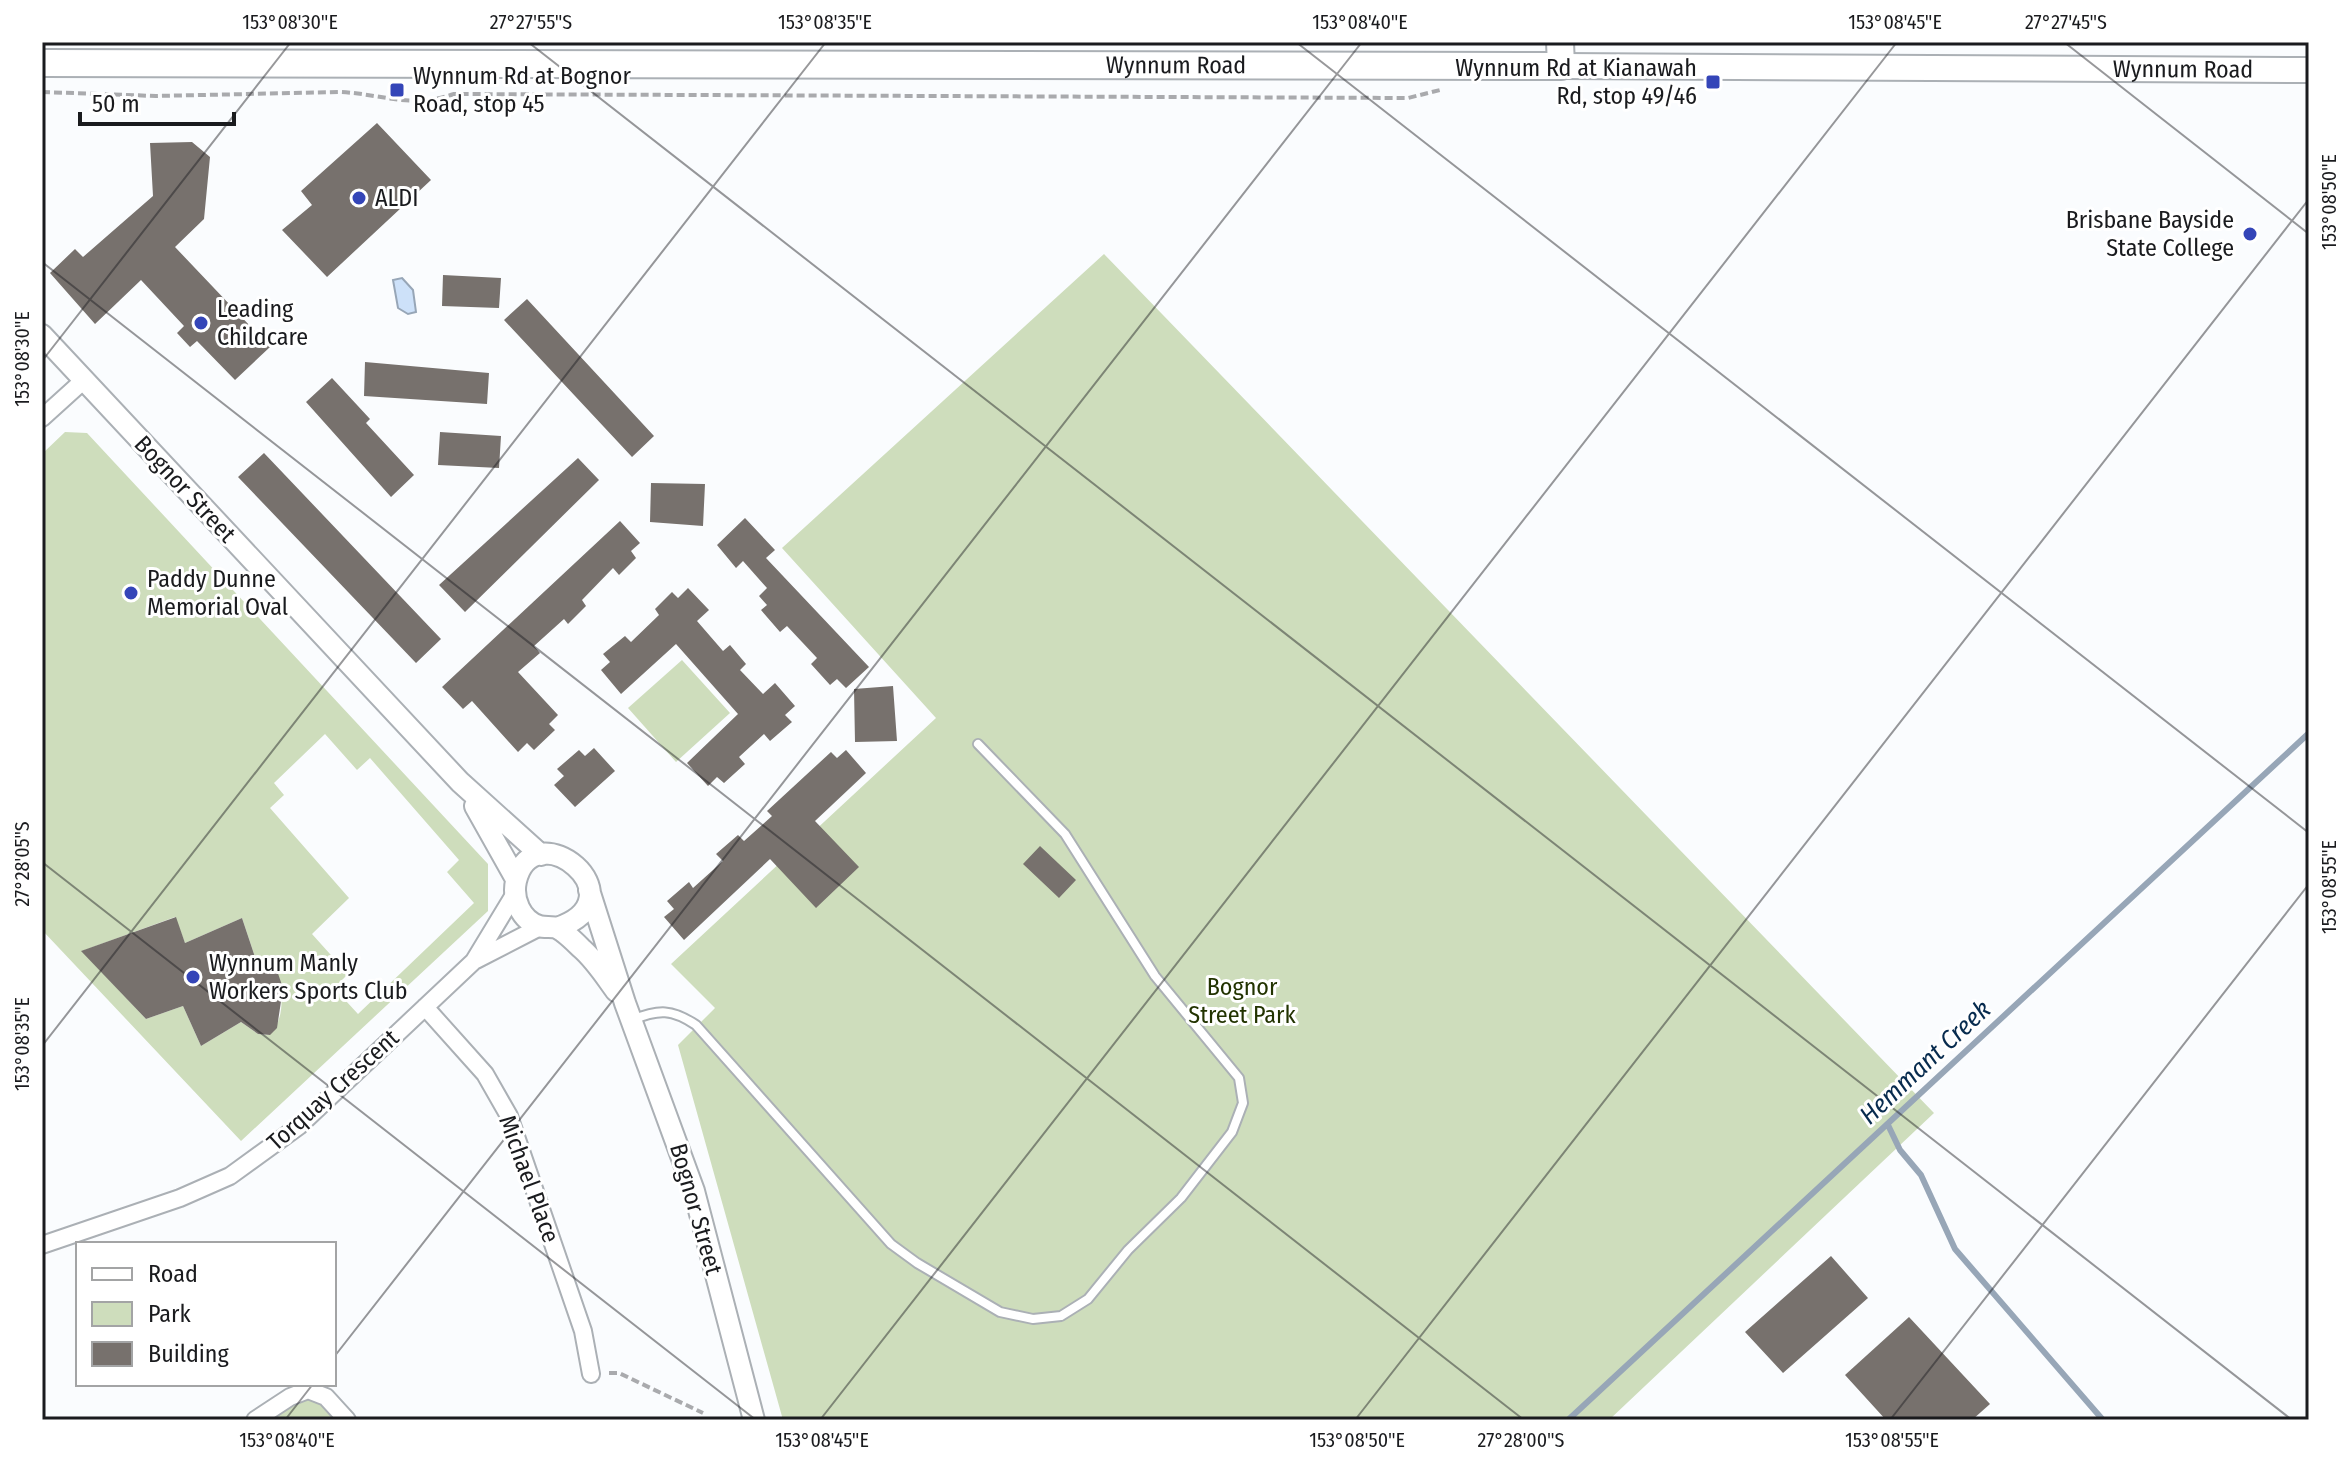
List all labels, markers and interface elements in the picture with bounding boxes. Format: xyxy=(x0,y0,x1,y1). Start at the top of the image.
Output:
text: 153°08'30"E xyxy=(242,10,338,34)
text: 27°27'55"S xyxy=(490,10,572,34)
text: 153°08'35"E xyxy=(778,10,872,34)
text: 153°08'40"E xyxy=(1312,10,1408,34)
text: 153°08'45"E xyxy=(1848,10,1942,34)
text: 27°27'45"S xyxy=(2025,10,2107,34)
street label: Wynnum Road xyxy=(1106,51,1246,79)
place label: Wynnum Rd at Kianawah Rd, stop 49/46 xyxy=(1455,54,1697,110)
street label: Wynnum Road xyxy=(2113,55,2253,84)
place label: Wynnum Rd at Bognor Road, stop 45 xyxy=(413,62,631,118)
marker: Wynnum Rd at Kianawah Rd, stop 49/46 xyxy=(1704,73,1722,91)
scale bar xyxy=(80,76,234,126)
marker: Wynnum Rd at Bognor Road, stop 45 xyxy=(388,81,406,99)
text: 50 m xyxy=(92,90,140,118)
text: 153°08'50"E xyxy=(2317,154,2341,250)
place label: ALDI xyxy=(375,184,419,212)
marker: ALDI xyxy=(350,189,368,207)
place label: Brisbane Bayside State College xyxy=(2066,206,2234,262)
marker: Brisbane Bayside State College xyxy=(2241,225,2259,243)
place label: Leading Childcare xyxy=(217,295,308,351)
text: 153°08'30"E xyxy=(10,311,34,407)
marker: Leading Childcare xyxy=(192,314,210,332)
street label: Bognor Street xyxy=(129,430,241,548)
place label: Paddy Dunne Memorial Oval xyxy=(147,565,288,621)
marker: Paddy Dunne Memorial Oval xyxy=(122,584,140,602)
text: 27°28'05"S xyxy=(10,821,34,907)
text: 153°08'55"E xyxy=(2317,840,2341,934)
place label: Wynnum Manly Workers Sports Club xyxy=(209,949,408,1005)
marker: Wynnum Manly Workers Sports Club xyxy=(184,968,202,986)
park label: Bognor Street Park xyxy=(1188,973,1296,1029)
water label: Hemmant Creek xyxy=(1853,994,1997,1131)
text: 153°08'35"E xyxy=(10,997,34,1091)
street label: Torquay Crescent xyxy=(262,1024,405,1156)
street label: Michael Place xyxy=(493,1111,565,1247)
street label: Bognor Street xyxy=(664,1140,728,1278)
legend xyxy=(76,1242,336,1386)
text: Road xyxy=(148,1260,198,1288)
text: Park xyxy=(148,1300,191,1328)
text: Building xyxy=(148,1340,230,1368)
text: 153°08'40"E xyxy=(239,1428,335,1452)
text: 153°08'45"E xyxy=(775,1428,869,1452)
text: 153°08'50"E xyxy=(1309,1428,1405,1452)
text: 27°28'00"S xyxy=(1478,1428,1564,1452)
text: 153°08'55"E xyxy=(1845,1428,1939,1452)

